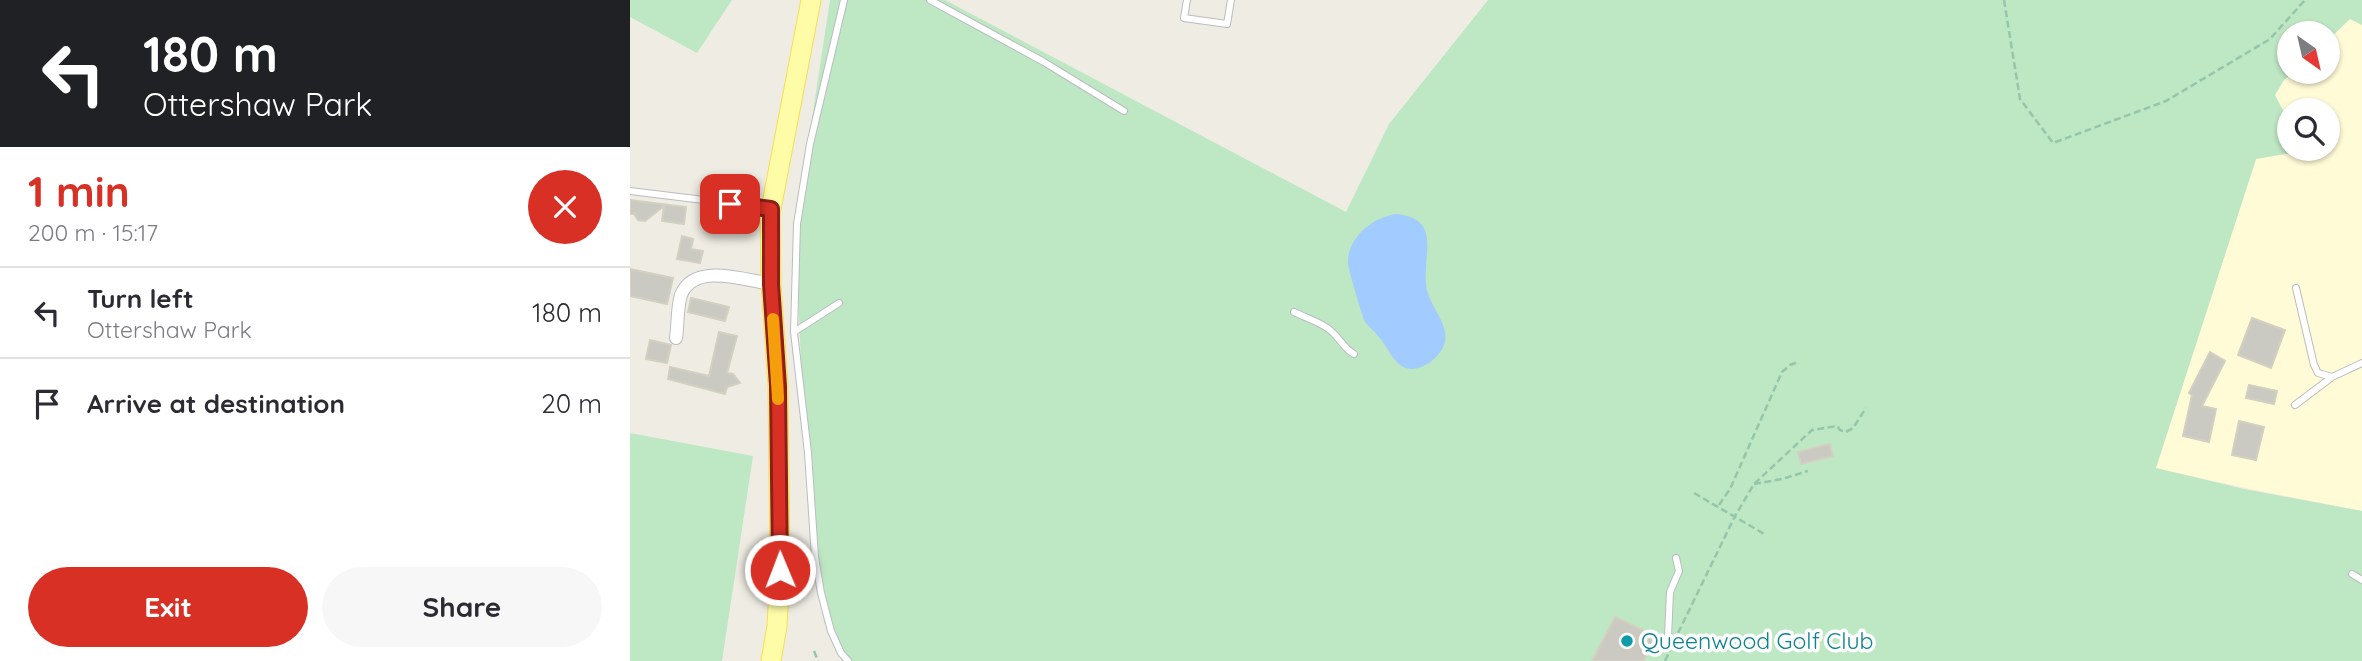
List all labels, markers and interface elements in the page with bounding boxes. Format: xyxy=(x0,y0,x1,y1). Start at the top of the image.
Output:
north arrow xyxy=(2277,21,2340,84)
map controls xyxy=(2277,21,2340,161)
text: 180 m xyxy=(143,23,278,84)
icon: left xyxy=(28,28,119,119)
text: Ottershaw Park xyxy=(143,84,372,124)
button: search xyxy=(2277,98,2340,161)
text: 1 min xyxy=(28,165,130,218)
button: close xyxy=(528,170,602,244)
pin xyxy=(700,174,760,234)
icon: arrive xyxy=(711,185,749,223)
text: 200 m · 15:17 xyxy=(28,218,158,247)
text: Turn left xyxy=(87,282,194,315)
icon: left xyxy=(28,294,66,332)
text: 180 m xyxy=(532,296,602,329)
text: Ottershaw Park xyxy=(87,315,252,344)
icon: arrive xyxy=(28,385,66,423)
text: Arrive at destination xyxy=(87,387,345,420)
text: 20 m xyxy=(541,387,602,420)
position arrow xyxy=(743,533,817,607)
button: Exit xyxy=(28,567,308,647)
button: Share xyxy=(322,567,602,647)
place label: Queenwood Golf Club xyxy=(1641,626,1873,655)
marker: Queenwood Golf Club xyxy=(1619,633,1635,649)

